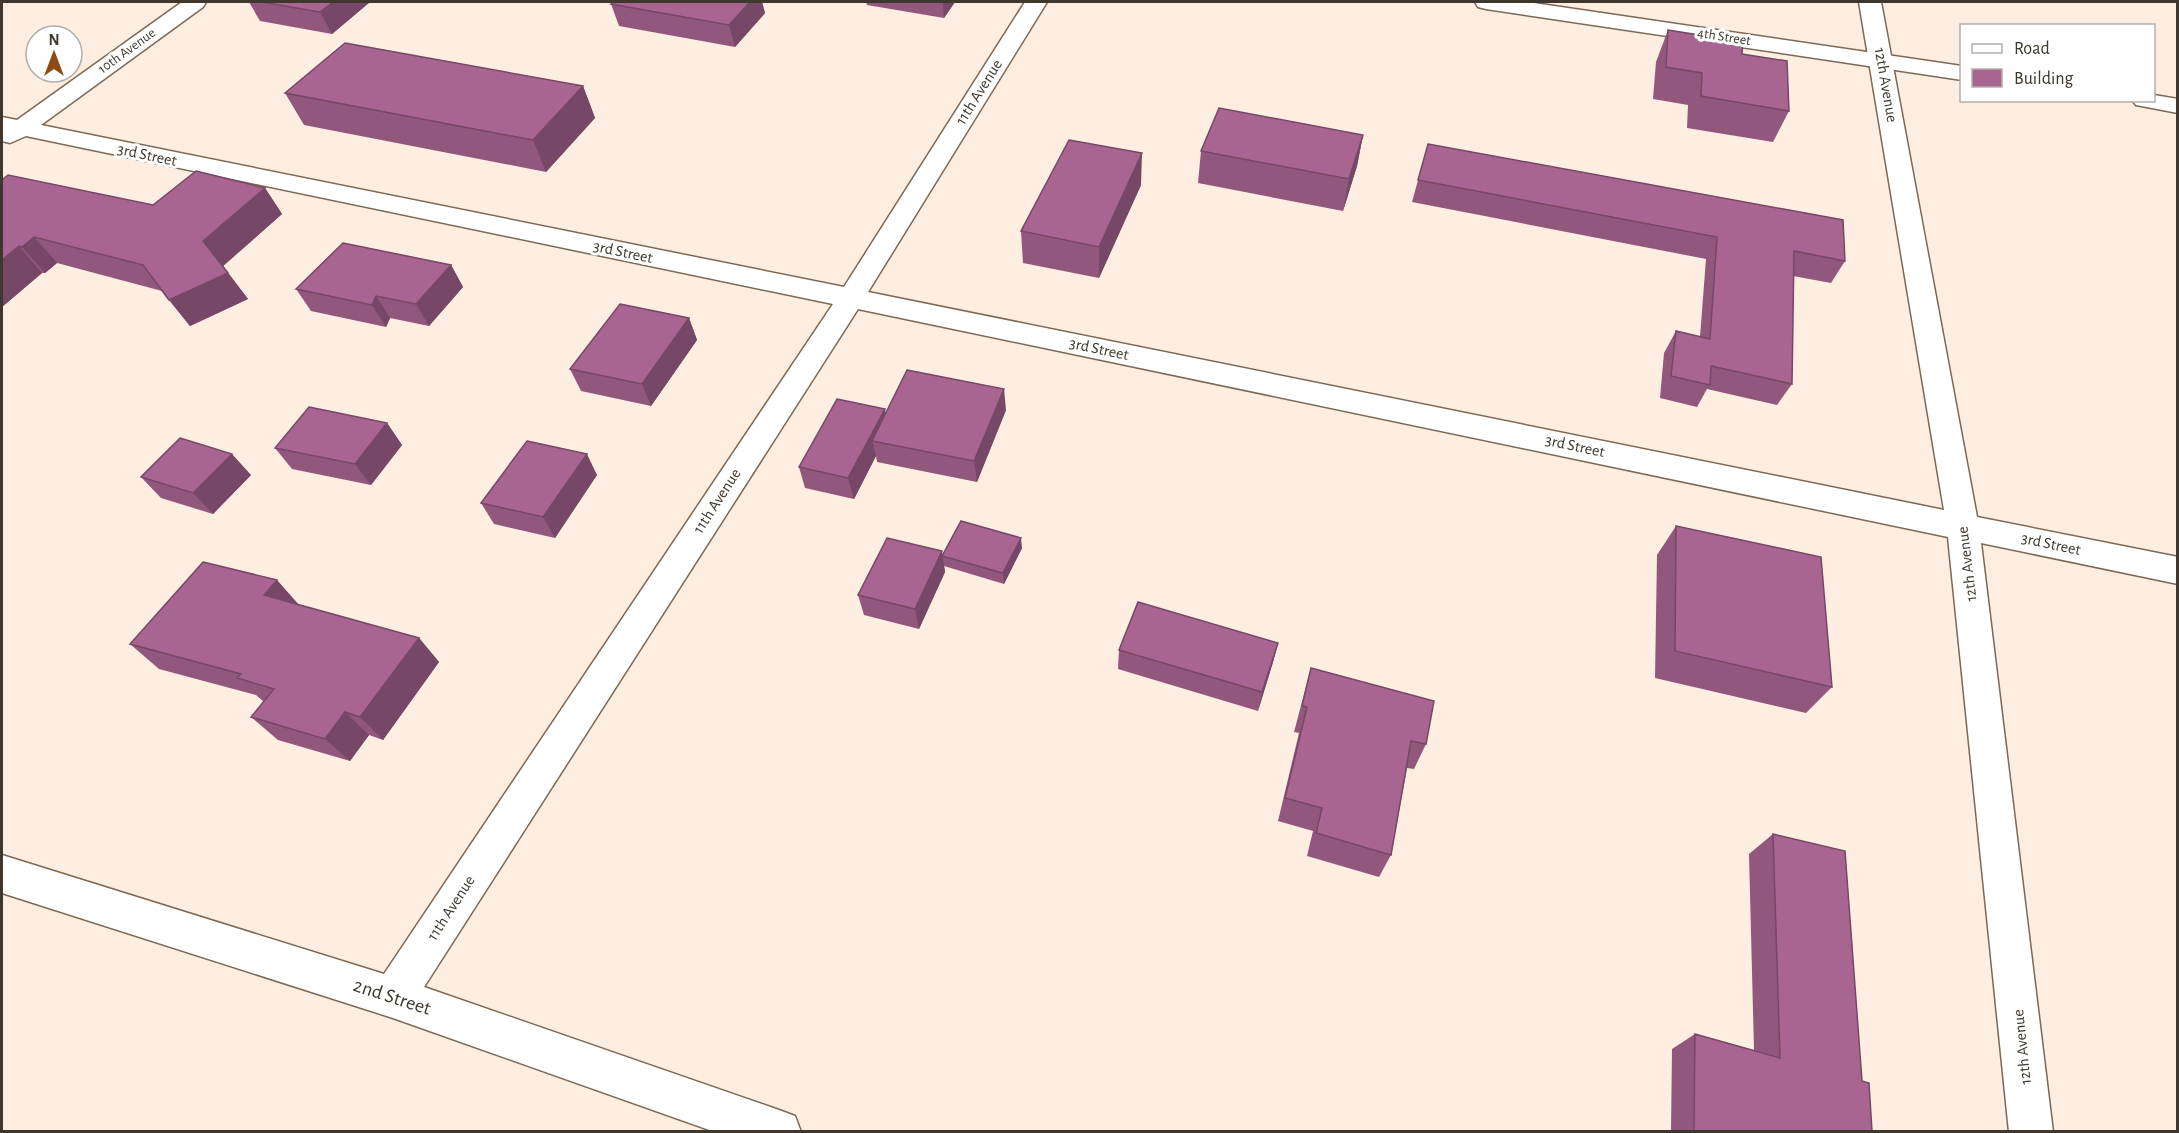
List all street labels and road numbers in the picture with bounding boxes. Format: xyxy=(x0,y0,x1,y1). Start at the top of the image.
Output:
street label: 10th Avenue xyxy=(96,26,158,76)
street label: 4th Street xyxy=(1696,26,1752,48)
street label: 12th Avenue xyxy=(1872,46,1900,124)
street label: 11th Avenue xyxy=(953,57,1005,127)
street label: 3rd Street xyxy=(116,141,178,169)
street label: 3rd Street xyxy=(592,238,654,266)
street label: 3rd Street xyxy=(1068,335,1130,363)
street label: 3rd Street xyxy=(1544,432,1606,460)
street label: 11th Avenue xyxy=(690,466,744,536)
street label: 12th Avenue xyxy=(1954,526,1980,602)
street label: 3rd Street xyxy=(2020,530,2082,558)
street label: 11th Avenue xyxy=(424,873,478,943)
street label: 2nd Street xyxy=(351,975,434,1019)
street label: 12th Avenue xyxy=(2010,1009,2034,1085)

